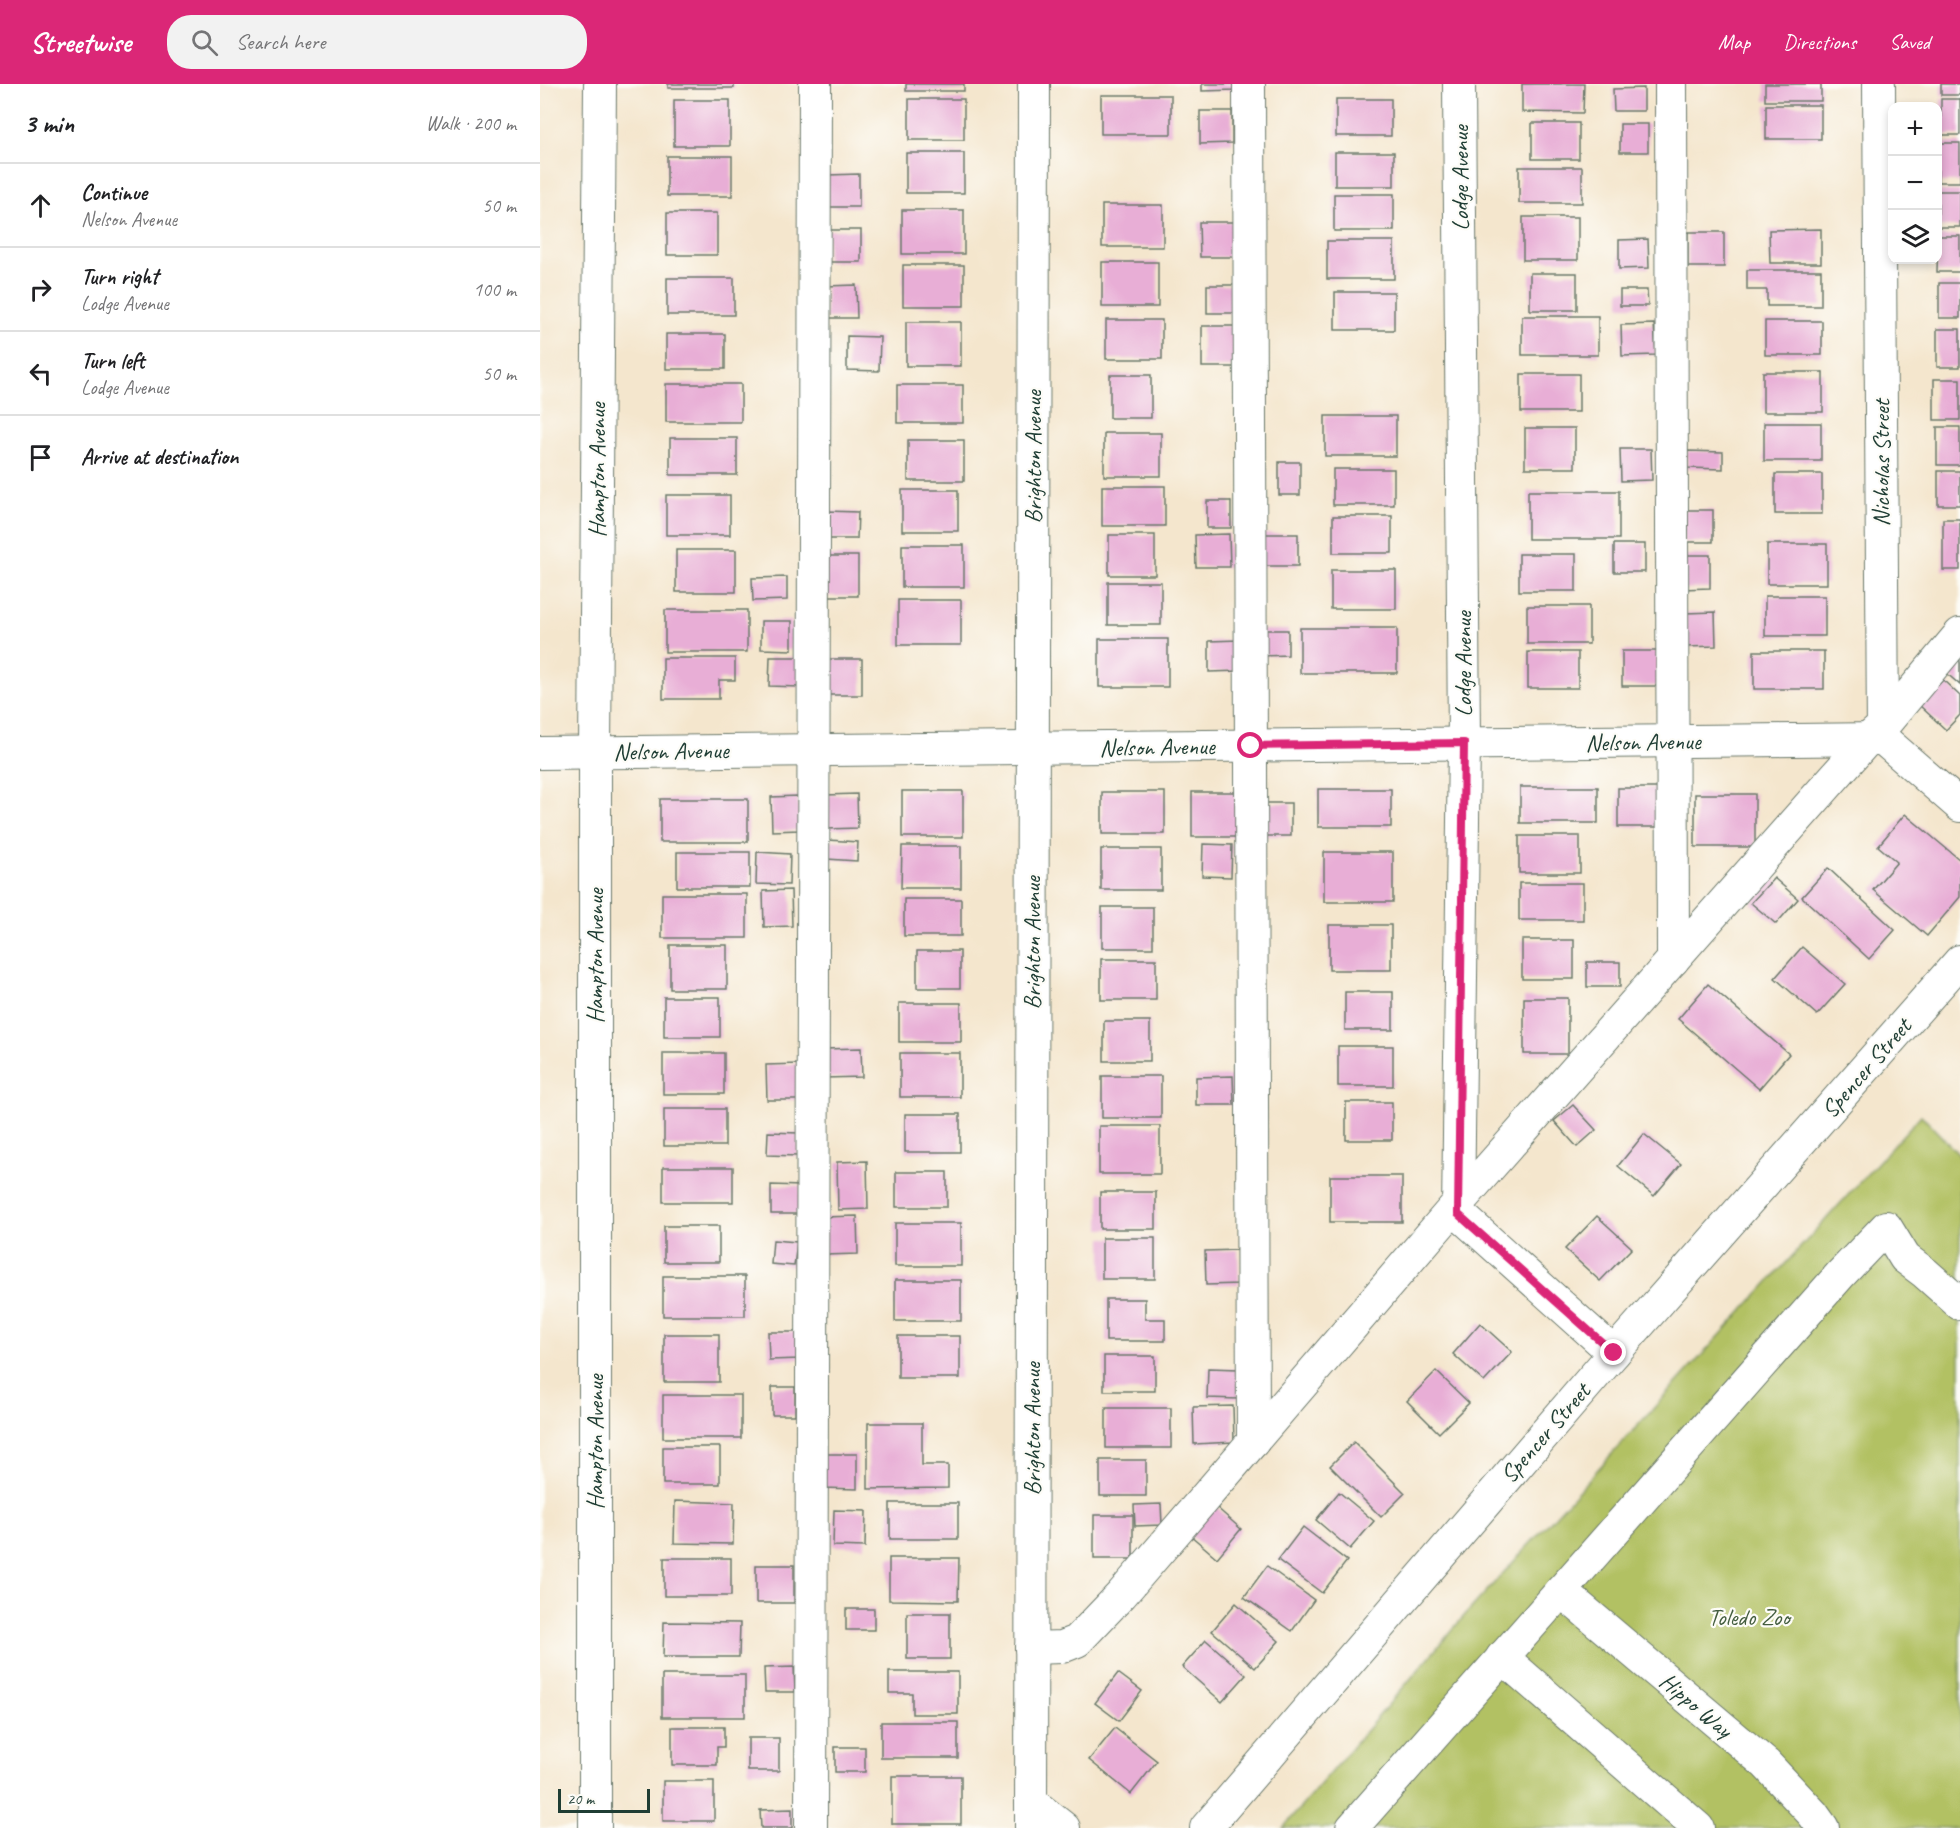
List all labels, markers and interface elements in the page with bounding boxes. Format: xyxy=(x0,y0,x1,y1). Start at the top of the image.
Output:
search box xyxy=(167,15,587,69)
text: Streetwise xyxy=(30,25,131,60)
icon: search xyxy=(188,26,221,59)
text: Search here xyxy=(236,28,325,56)
text: Map xyxy=(1718,29,1750,55)
text: Directions xyxy=(1783,29,1856,55)
text: Saved xyxy=(1889,29,1930,55)
map controls xyxy=(1888,102,1942,264)
button: + xyxy=(1888,102,1942,156)
text: 3 min xyxy=(24,107,74,140)
text: Walk · 200 m xyxy=(426,111,516,136)
street label: Lodge Avenue xyxy=(1445,123,1475,231)
button: − xyxy=(1888,156,1942,210)
text: Continue xyxy=(81,179,147,207)
icon: ahead xyxy=(24,189,57,222)
text: 50 m xyxy=(482,193,516,218)
text: Nelson Avenue xyxy=(81,207,177,232)
button: layers xyxy=(1888,210,1942,264)
text: Turn right xyxy=(81,263,158,291)
icon: right xyxy=(24,273,57,306)
text: 100 m xyxy=(473,277,516,302)
text: Lodge Avenue xyxy=(81,291,169,316)
text: Turn left xyxy=(81,347,145,375)
icon: left xyxy=(24,357,57,390)
text: 50 m xyxy=(482,361,516,386)
text: Lodge Avenue xyxy=(81,375,169,400)
street label: Brighton Avenue xyxy=(1018,388,1048,524)
street label: Nicholas Street xyxy=(1866,397,1896,526)
street label: Hampton Avenue xyxy=(582,400,612,537)
icon: arrive xyxy=(24,441,57,474)
text: Arrive at destination xyxy=(81,443,238,471)
street label: Lodge Avenue xyxy=(1448,609,1478,717)
street label: Nelson Avenue xyxy=(1585,726,1703,758)
street label: Nelson Avenue xyxy=(1099,731,1217,763)
route start xyxy=(1237,732,1263,758)
street label: Nelson Avenue xyxy=(613,735,731,767)
street label: Brighton Avenue xyxy=(1017,874,1047,1010)
street label: Hampton Avenue xyxy=(580,886,610,1023)
street label: Spencer Street xyxy=(1815,1010,1919,1124)
route end xyxy=(1600,1339,1626,1365)
street label: Brighton Avenue xyxy=(1017,1360,1047,1496)
street label: Hampton Avenue xyxy=(580,1372,610,1509)
street label: Spencer Street xyxy=(1494,1375,1598,1489)
park label: Toledo Zoo xyxy=(1708,1602,1792,1632)
street label: Hippo Way xyxy=(1653,1666,1740,1745)
scale bar xyxy=(558,1786,650,1814)
text: 20 m xyxy=(567,1789,594,1809)

